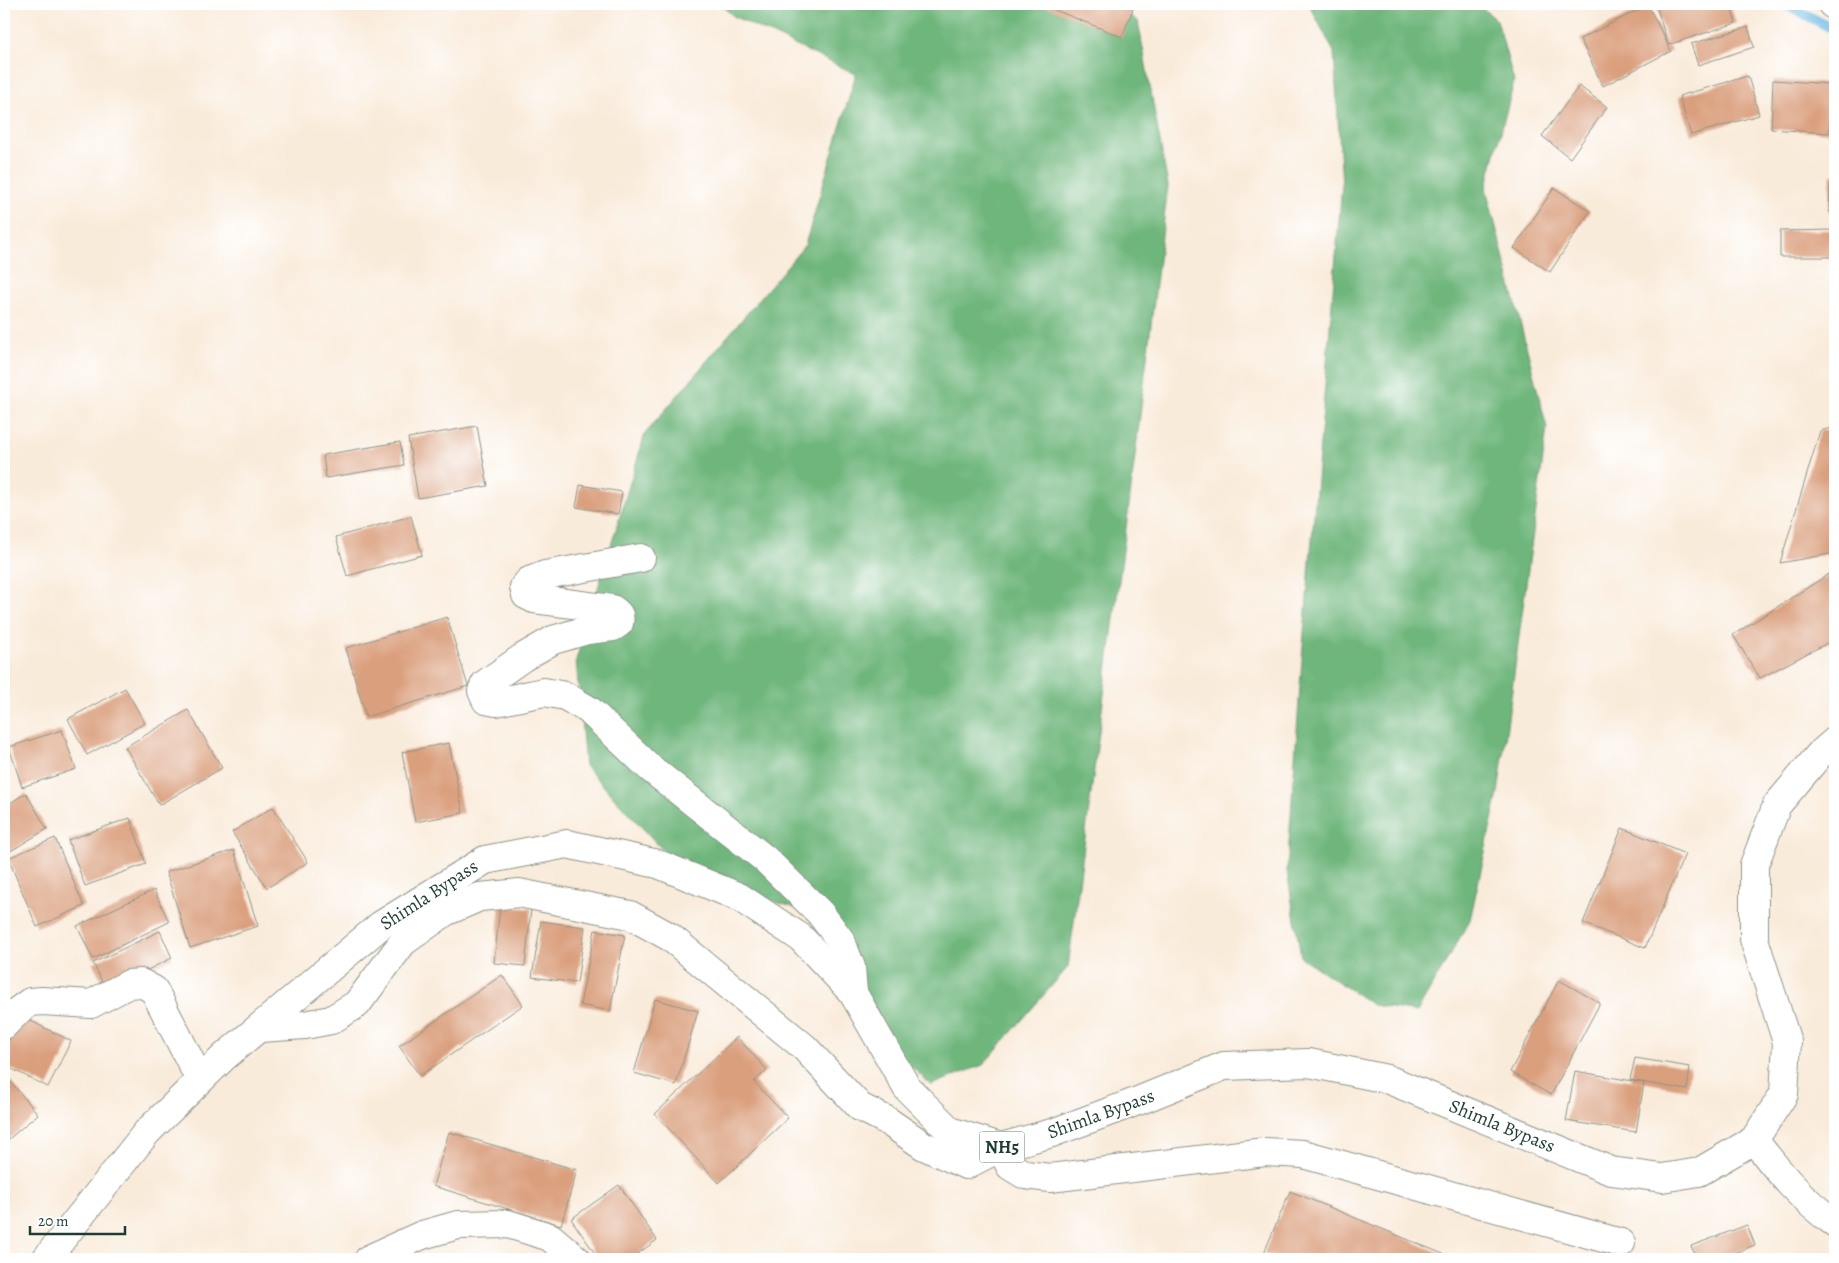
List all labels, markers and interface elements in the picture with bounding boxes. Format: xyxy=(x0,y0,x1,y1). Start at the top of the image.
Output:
street label: Shimla Bypass xyxy=(375,854,483,936)
street label: Shimla Bypass xyxy=(1044,1083,1158,1145)
street label: Shimla Bypass xyxy=(1445,1093,1559,1159)
road number: NH5 xyxy=(980,1132,1024,1162)
scale bar xyxy=(30,1203,125,1235)
text: 20 m xyxy=(38,1211,69,1231)

